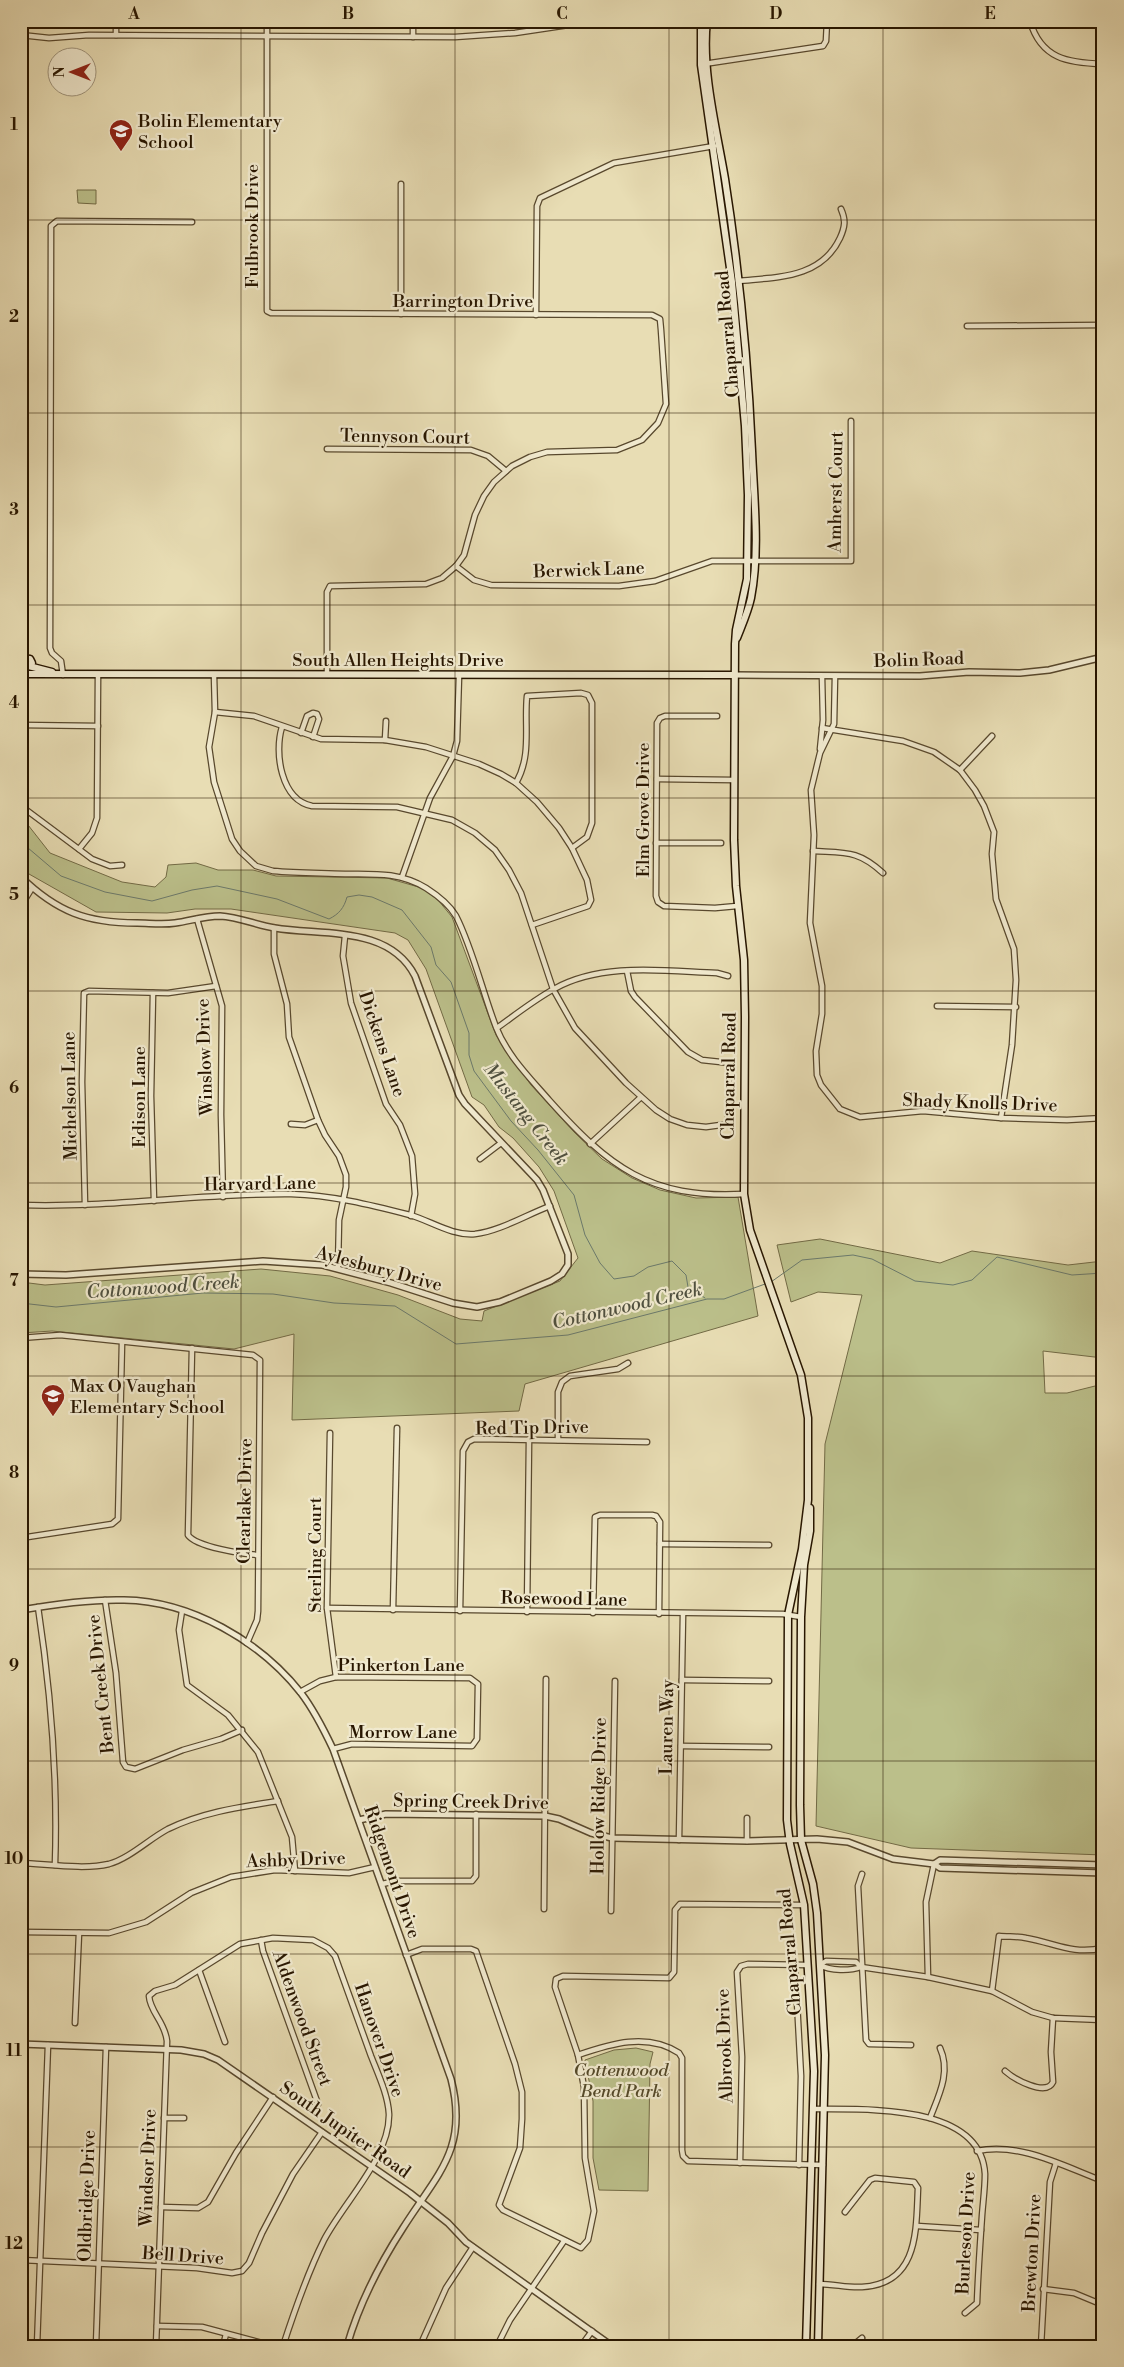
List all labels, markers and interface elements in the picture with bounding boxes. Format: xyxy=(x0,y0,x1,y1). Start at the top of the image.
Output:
text: A xyxy=(127,4,140,24)
text: B xyxy=(342,4,354,24)
text: C xyxy=(556,4,568,24)
text: D xyxy=(770,4,783,24)
text: E xyxy=(984,4,996,24)
north arrow xyxy=(48,48,98,98)
text: N xyxy=(51,66,69,78)
place label: Bolin Elementary School xyxy=(137,110,282,154)
text: 1 xyxy=(10,115,18,135)
school or university icon: Bolin Elementary School xyxy=(108,118,134,152)
street label: Fulbrook Drive xyxy=(241,164,264,288)
street label: Chaparral Road xyxy=(711,269,745,398)
street label: Barrington Drive xyxy=(392,290,533,313)
text: 2 xyxy=(9,307,19,327)
street label: Tennyson Court xyxy=(340,424,471,450)
street label: Amherst Court xyxy=(823,431,849,554)
text: 3 xyxy=(9,500,19,520)
street label: Berwick Lane xyxy=(532,557,645,583)
street label: Bolin Road xyxy=(873,647,965,673)
street label: South Allen Heights Drive xyxy=(292,649,504,672)
text: 4 xyxy=(9,693,20,713)
street label: Elm Grove Drive xyxy=(632,742,655,878)
text: 5 xyxy=(9,885,19,905)
street label: Dickens Lane xyxy=(353,988,411,1100)
street label: Winslow Drive xyxy=(191,998,219,1117)
street label: Chaparral Road xyxy=(716,1011,742,1140)
street label: Michelson Lane xyxy=(57,1031,83,1161)
street label: Edison Lane xyxy=(128,1046,151,1148)
water label: Mustang Creek xyxy=(478,1058,574,1170)
text: 6 xyxy=(9,1078,19,1098)
street label: Shady Knolls Drive xyxy=(902,1089,1058,1117)
street label: Harvard Lane xyxy=(204,1172,316,1196)
street label: Aylesbury Drive xyxy=(312,1241,445,1297)
water label: Cottonwood Creek xyxy=(86,1270,241,1304)
text: 7 xyxy=(9,1271,19,1291)
water label: Cottonwood Creek xyxy=(549,1277,705,1335)
place label: Max O Vaughan Elementary School xyxy=(70,1375,225,1419)
school or university icon: Max O Vaughan Elementary School xyxy=(40,1383,66,1417)
street label: Red Tip Drive xyxy=(475,1416,589,1440)
street label: Clearlake Drive xyxy=(232,1438,258,1564)
text: 8 xyxy=(9,1463,19,1483)
street label: Sterling Court xyxy=(304,1497,327,1613)
street label: Rosewood Lane xyxy=(501,1586,627,1612)
street label: Bent Creek Drive xyxy=(82,1613,120,1756)
street label: Pinkerton Lane xyxy=(337,1654,465,1677)
text: 9 xyxy=(9,1656,19,1676)
street label: Lauren Way xyxy=(655,1679,679,1775)
street label: Hollow Ridge Drive xyxy=(586,1717,612,1875)
street label: Morrow Lane xyxy=(349,1721,457,1744)
street label: Spring Creek Drive xyxy=(393,1789,549,1815)
street label: Ridgemont Drive xyxy=(358,1802,426,1942)
street label: Ashby Drive xyxy=(245,1847,346,1873)
text: 10 xyxy=(5,1849,23,1869)
street label: Chaparral Road xyxy=(773,1887,807,2016)
street label: Aldenwood Street xyxy=(266,1946,337,2090)
street label: Hanover Drive xyxy=(349,1980,409,2100)
street label: Albrook Drive xyxy=(712,1988,739,2105)
text: 11 xyxy=(6,2041,22,2061)
park label: Cottenwood Bend Park xyxy=(574,2059,669,2103)
street label: South Jupiter Road xyxy=(275,2076,415,2184)
street label: Windsor Drive xyxy=(134,2109,162,2228)
street label: Oldbridge Drive xyxy=(73,2130,101,2262)
street label: Burleson Drive xyxy=(951,2171,981,2296)
street label: Brewton Drive xyxy=(1017,2193,1047,2314)
text: 12 xyxy=(5,2234,23,2254)
street label: Bell Drive xyxy=(140,2242,225,2270)

